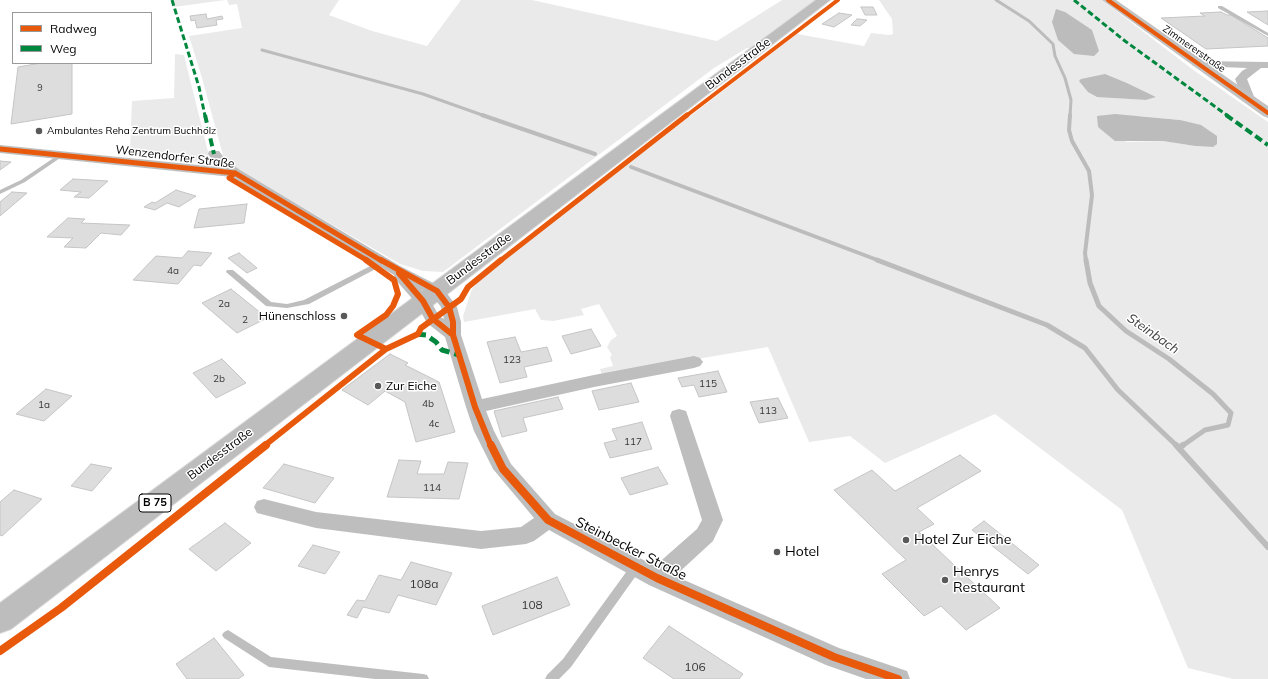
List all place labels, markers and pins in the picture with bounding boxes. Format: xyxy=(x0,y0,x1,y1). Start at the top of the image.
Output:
place label: Ambulantes Reha Zentrum Buchholz xyxy=(47,125,216,137)
marker: Ambulantes Reha Zentrum Buchholz xyxy=(34,126,44,136)
place label: Hünenschloss xyxy=(259,309,336,323)
marker: Hünenschloss xyxy=(339,311,349,321)
place label: Zur Eiche xyxy=(386,379,437,393)
marker: Zur Eiche xyxy=(373,381,383,391)
place label: Hotel Zur Eiche xyxy=(914,532,1011,548)
marker: Hotel Zur Eiche xyxy=(901,535,911,545)
place label: Hotel xyxy=(785,544,819,560)
marker: Hotel xyxy=(772,547,782,557)
place label: Henrys Restaurant xyxy=(953,564,1025,596)
marker: Henrys Restaurant xyxy=(940,575,950,585)

